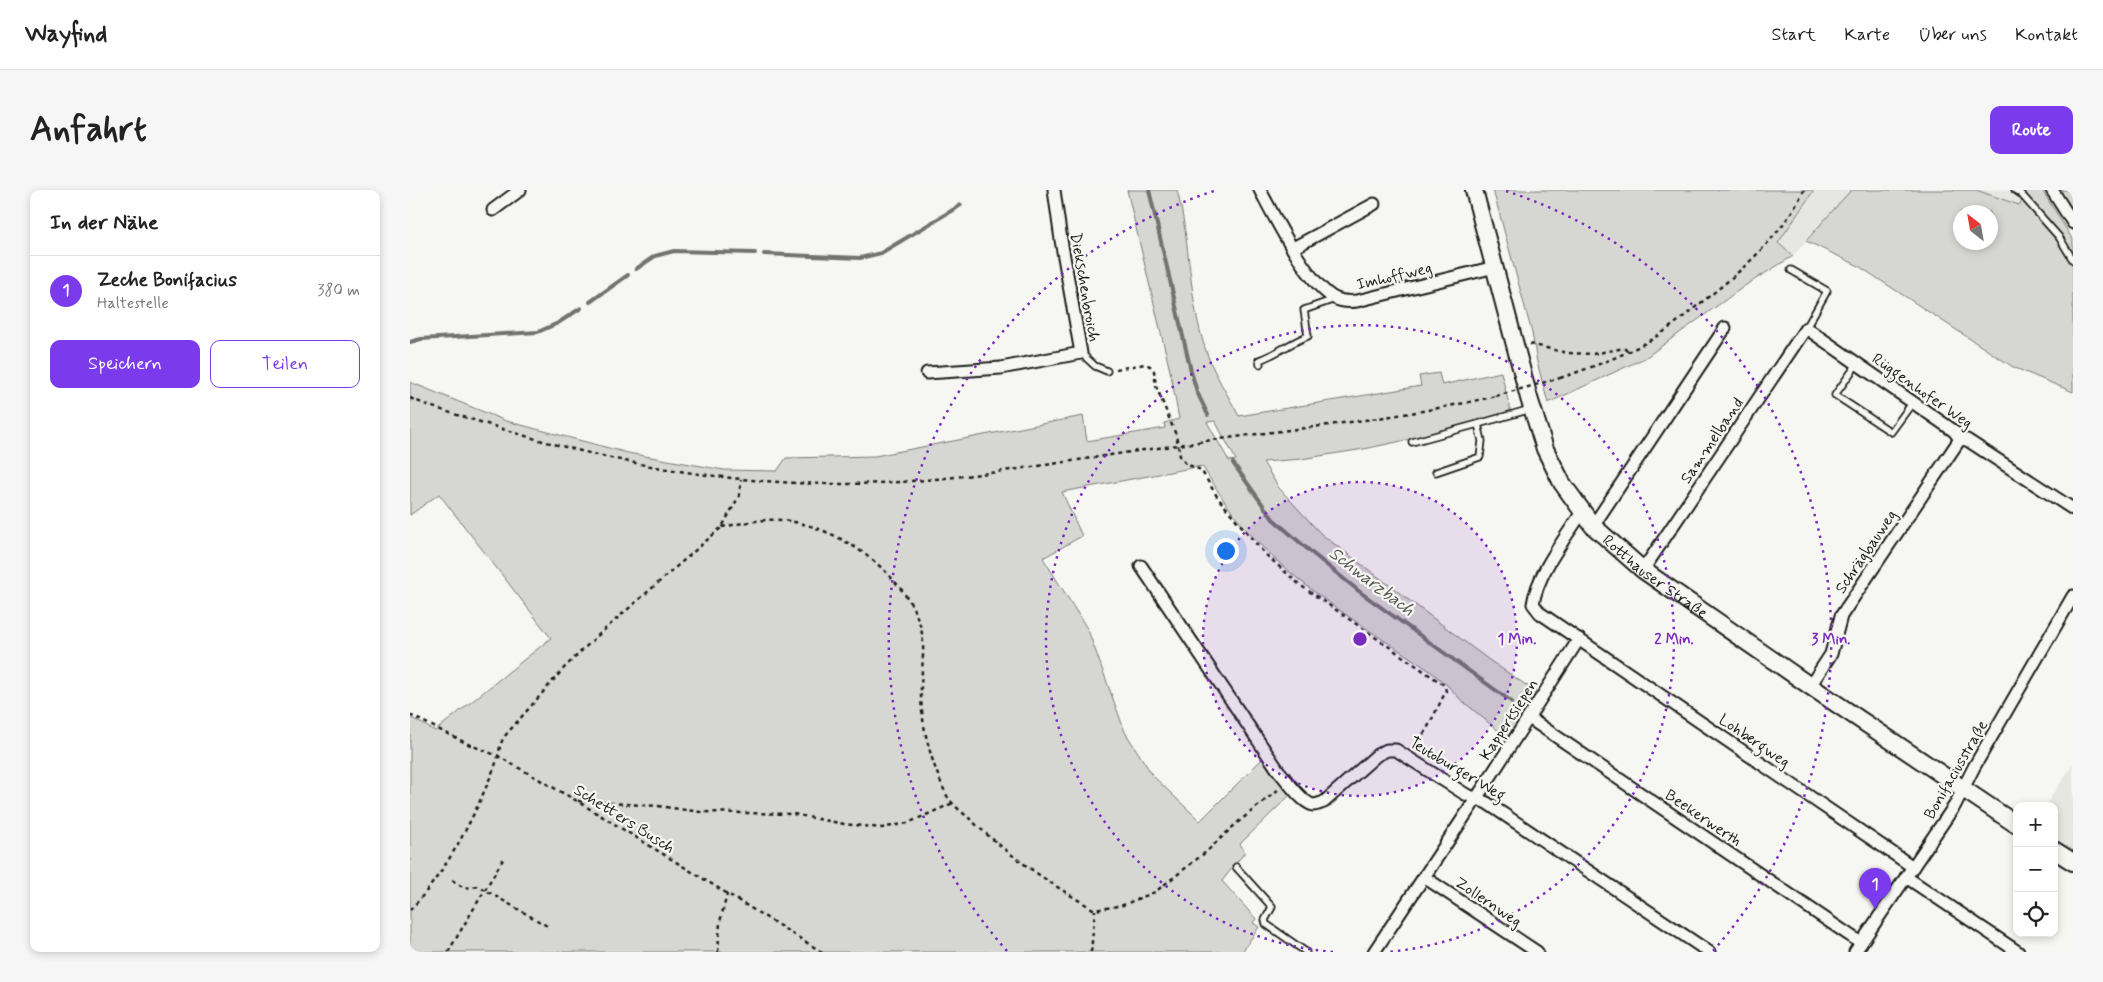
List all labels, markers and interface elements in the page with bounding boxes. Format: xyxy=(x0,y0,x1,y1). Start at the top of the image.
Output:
text: Wayfind xyxy=(25,19,107,50)
text: Start xyxy=(1772,23,1816,47)
text: Karte xyxy=(1844,23,1890,47)
text: Über uns xyxy=(1918,23,1987,47)
text: Kontakt xyxy=(2015,23,2078,47)
button: Route xyxy=(1990,106,2073,154)
text: Anfahrt xyxy=(30,107,147,153)
north arrow xyxy=(1953,205,1998,250)
text: In der Nähe xyxy=(50,209,158,237)
street label: Diekschenbroich xyxy=(1065,231,1104,343)
street label: Imhoffweg xyxy=(1355,258,1434,295)
text: Zeche Bonifacius xyxy=(97,268,237,293)
text: 1 xyxy=(62,280,70,301)
text: 380 m xyxy=(317,280,360,301)
text: Haltestelle xyxy=(97,293,169,314)
button: Speichern xyxy=(50,340,200,388)
button: Teilen xyxy=(210,340,360,388)
street label: Rüggenhofer Weg xyxy=(1867,349,1977,435)
street label: Sammelband xyxy=(1676,394,1749,488)
street label: Schrägbauweg xyxy=(1830,506,1902,598)
street label: Rotthauser Straße xyxy=(1598,530,1712,624)
your location xyxy=(1213,538,1239,564)
water label: Schwarzbach xyxy=(1324,542,1419,622)
centre of rings xyxy=(1351,630,1369,648)
text: 1 Min. xyxy=(1498,630,1536,650)
text: 2 Min. xyxy=(1654,630,1694,650)
text: 3 Min. xyxy=(1812,630,1850,650)
street label: Kappertsiepen xyxy=(1475,675,1543,765)
street label: Lohbergweg xyxy=(1714,710,1794,774)
street label: Bonifaciusstraße xyxy=(1919,716,1993,823)
street label: Teutoburger Weg xyxy=(1405,732,1509,807)
street label: Schetters Busch xyxy=(570,780,679,859)
street label: Beekerwerth xyxy=(1661,785,1746,852)
map controls xyxy=(2013,802,2058,937)
button: + xyxy=(2013,802,2058,847)
button: − xyxy=(2013,847,2058,892)
pin: 1 xyxy=(1859,868,1891,909)
street label: Zollernweg xyxy=(1451,872,1526,932)
button: locate xyxy=(2013,892,2058,937)

